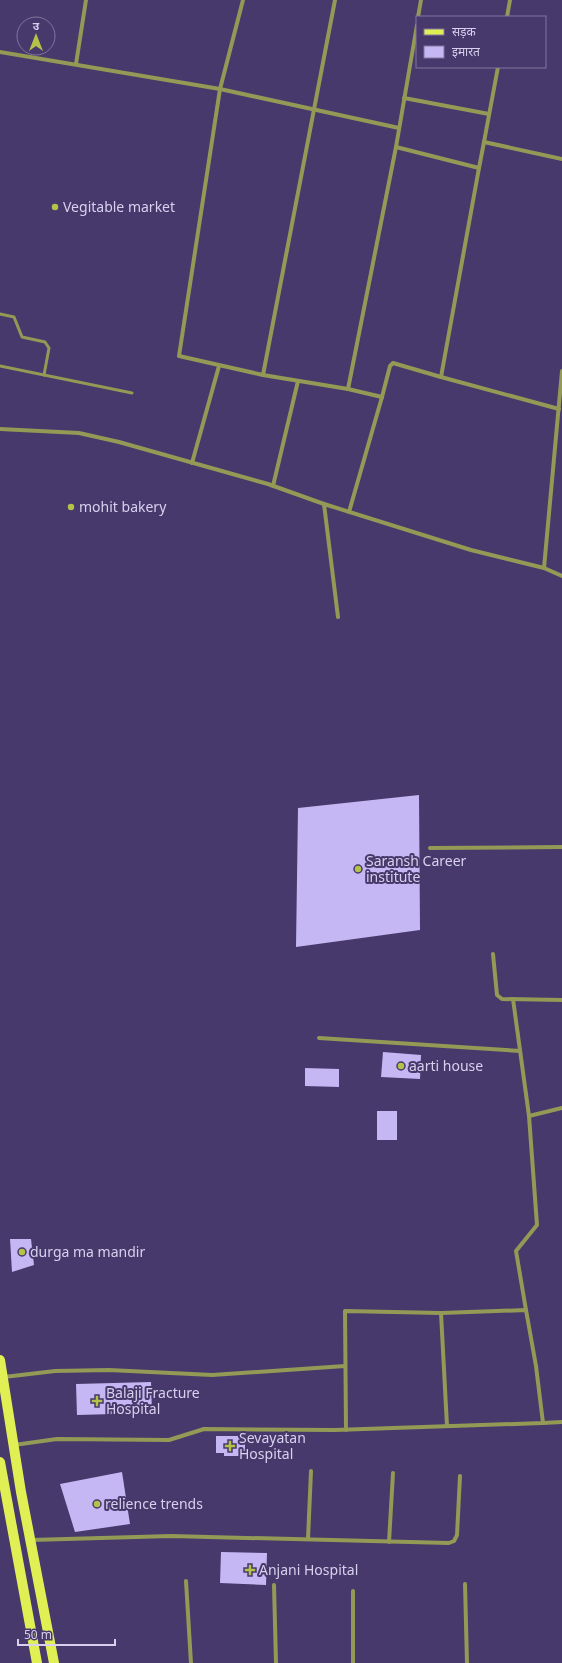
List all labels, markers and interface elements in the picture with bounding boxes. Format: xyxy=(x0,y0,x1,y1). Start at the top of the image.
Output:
north arrow xyxy=(16,16,56,56)
legend xyxy=(416,16,546,68)
text: उ xyxy=(33,18,40,33)
text: सड़क xyxy=(452,23,477,40)
text: इमारत xyxy=(452,43,481,60)
place label: Vegitable market xyxy=(63,197,175,216)
marker: Vegitable market xyxy=(50,202,60,212)
place label: mohit bakery xyxy=(79,497,167,516)
marker: mohit bakery xyxy=(66,502,76,512)
place label: Saransh Career institute xyxy=(366,851,467,886)
marker: Saransh Career institute xyxy=(353,864,363,874)
place label: aarti house xyxy=(409,1056,483,1075)
marker: aarti house xyxy=(396,1061,406,1071)
place label: durga ma mandir xyxy=(30,1242,145,1261)
marker: durga ma mandir xyxy=(17,1247,27,1257)
place label: Balaji Fracture Hospital xyxy=(106,1383,200,1418)
marker: Balaji Fracture Hospital xyxy=(91,1395,103,1407)
place label: Sevayatan Hospital xyxy=(239,1428,306,1463)
marker: Sevayatan Hospital xyxy=(224,1440,236,1452)
place label: relience trends xyxy=(105,1494,203,1513)
marker: relience trends xyxy=(92,1499,102,1509)
place label: Anjani Hospital xyxy=(259,1560,358,1579)
marker: Anjani Hospital xyxy=(244,1564,256,1576)
scale bar xyxy=(18,1621,115,1647)
text: 50 m xyxy=(24,1626,52,1643)

